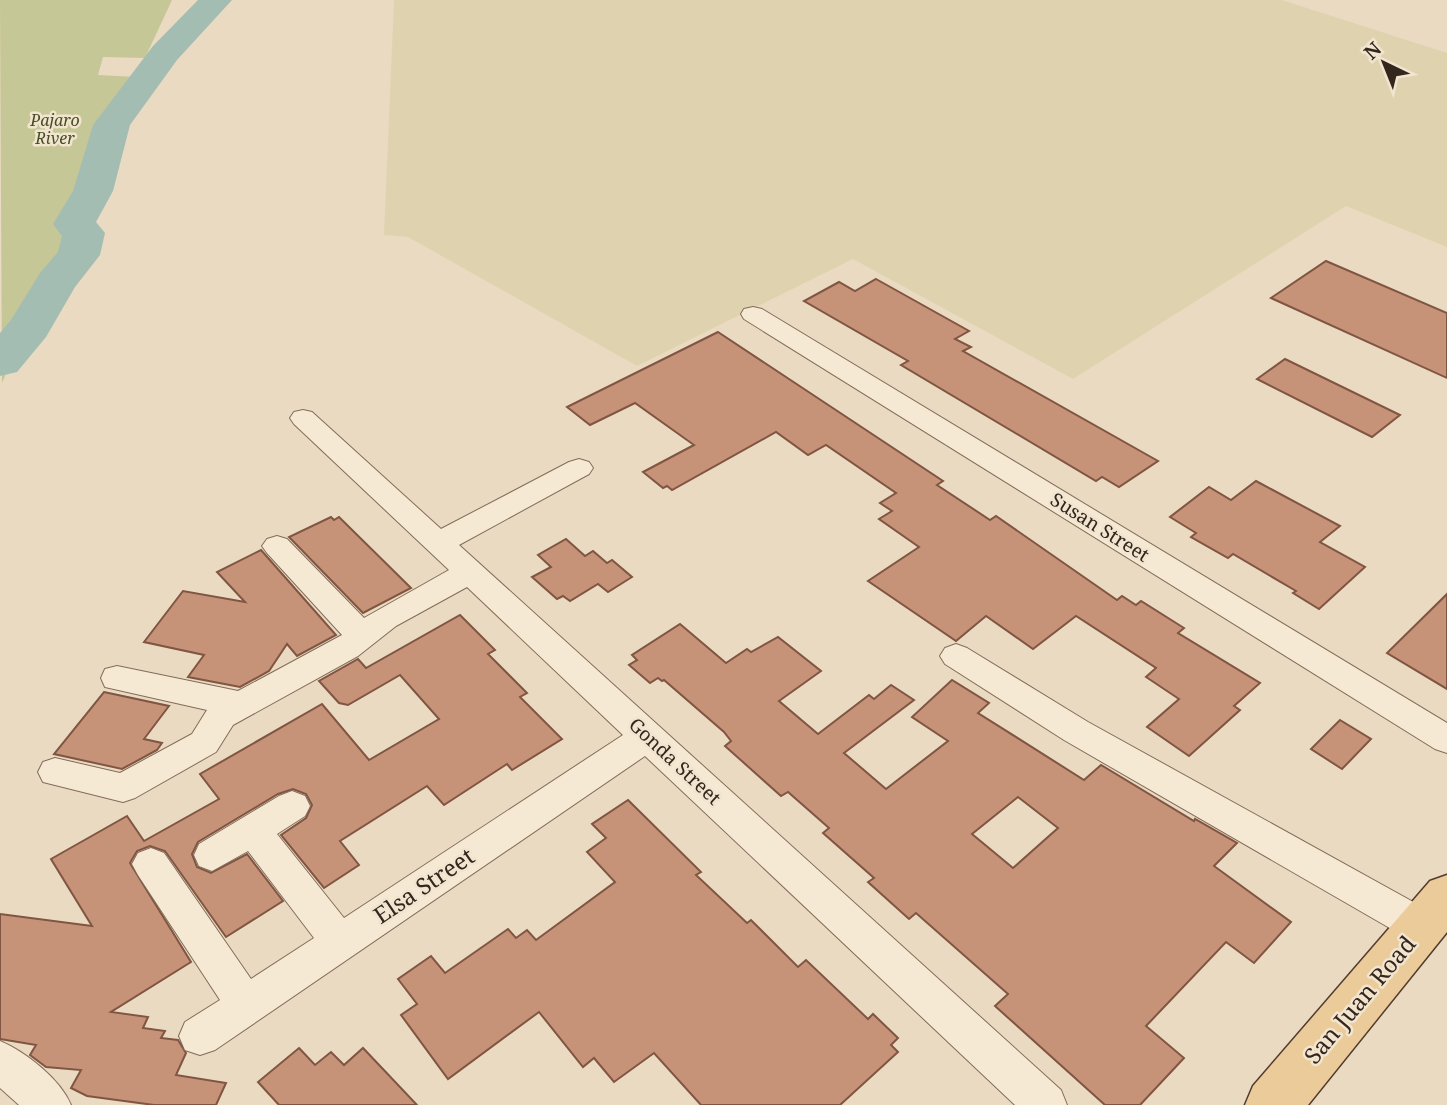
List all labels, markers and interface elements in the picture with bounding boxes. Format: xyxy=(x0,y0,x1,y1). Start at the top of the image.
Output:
north arrow xyxy=(1349,28,1419,98)
text: N xyxy=(1358,36,1387,65)
park label: Pajaro River xyxy=(29,109,80,149)
street label: Susan Street xyxy=(1046,486,1155,568)
street label: Gonda Street xyxy=(623,712,727,811)
street label: Elsa Street xyxy=(367,840,480,931)
street label: San Juan Road xyxy=(1296,928,1422,1070)

